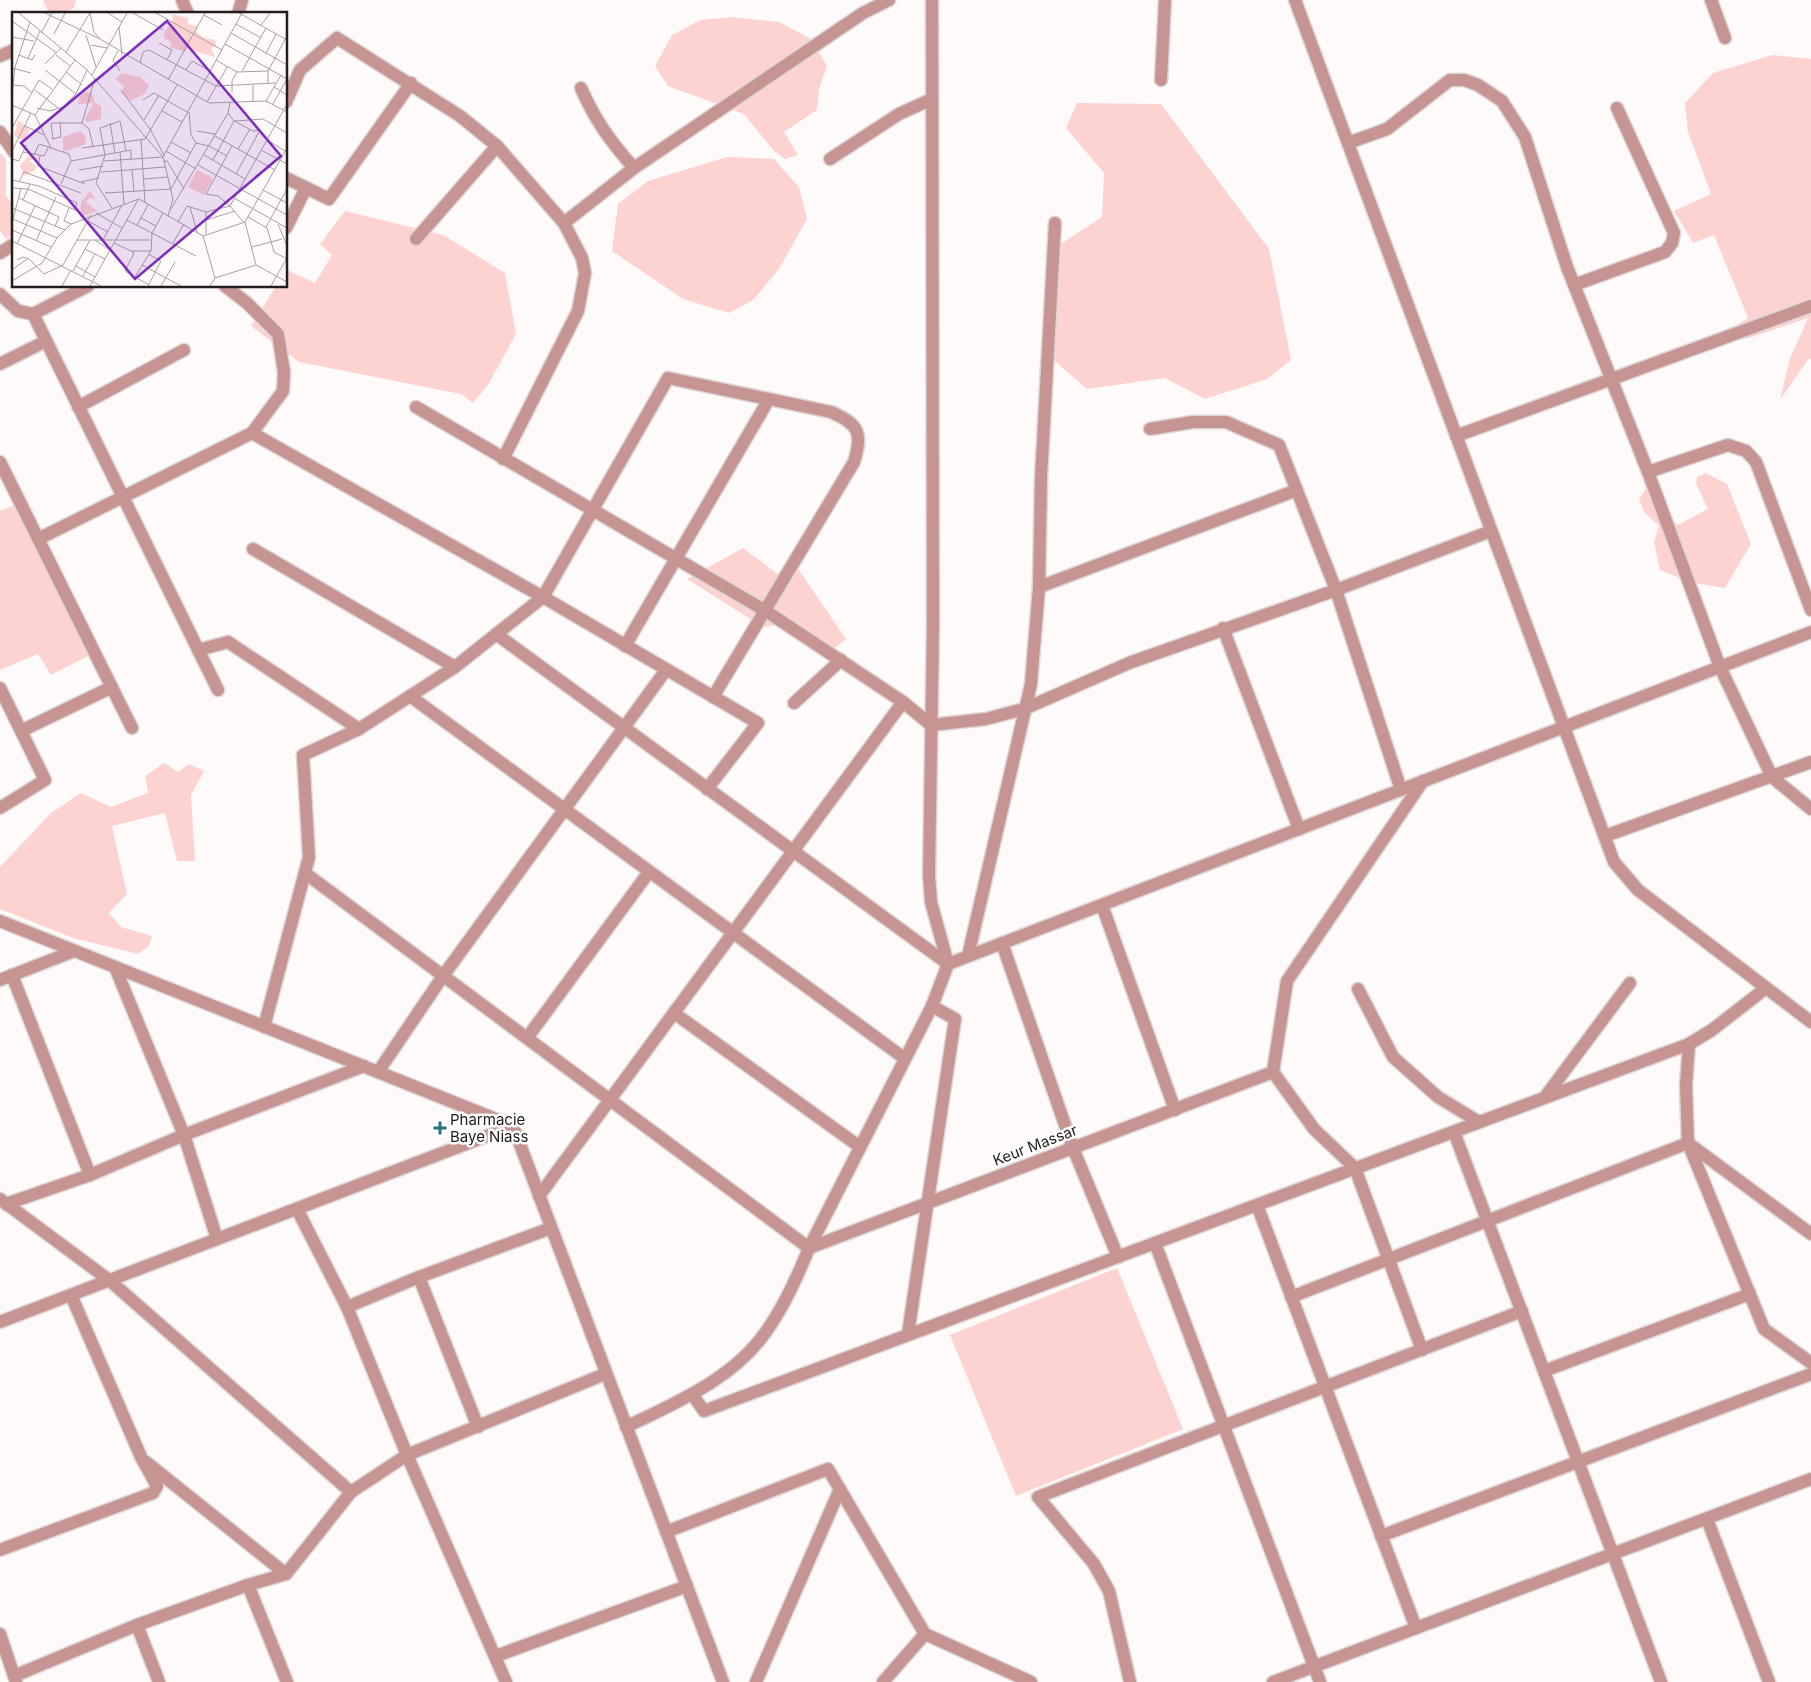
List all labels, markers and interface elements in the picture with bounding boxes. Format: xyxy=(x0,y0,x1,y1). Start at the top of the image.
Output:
inset map xyxy=(12,12,288,288)
place label: Pharmacie Baye Niass xyxy=(450,1110,528,1146)
street label: Keur Massar xyxy=(990,1120,1080,1170)
marker: Pharmacie Baye Niass xyxy=(434,1122,446,1134)

